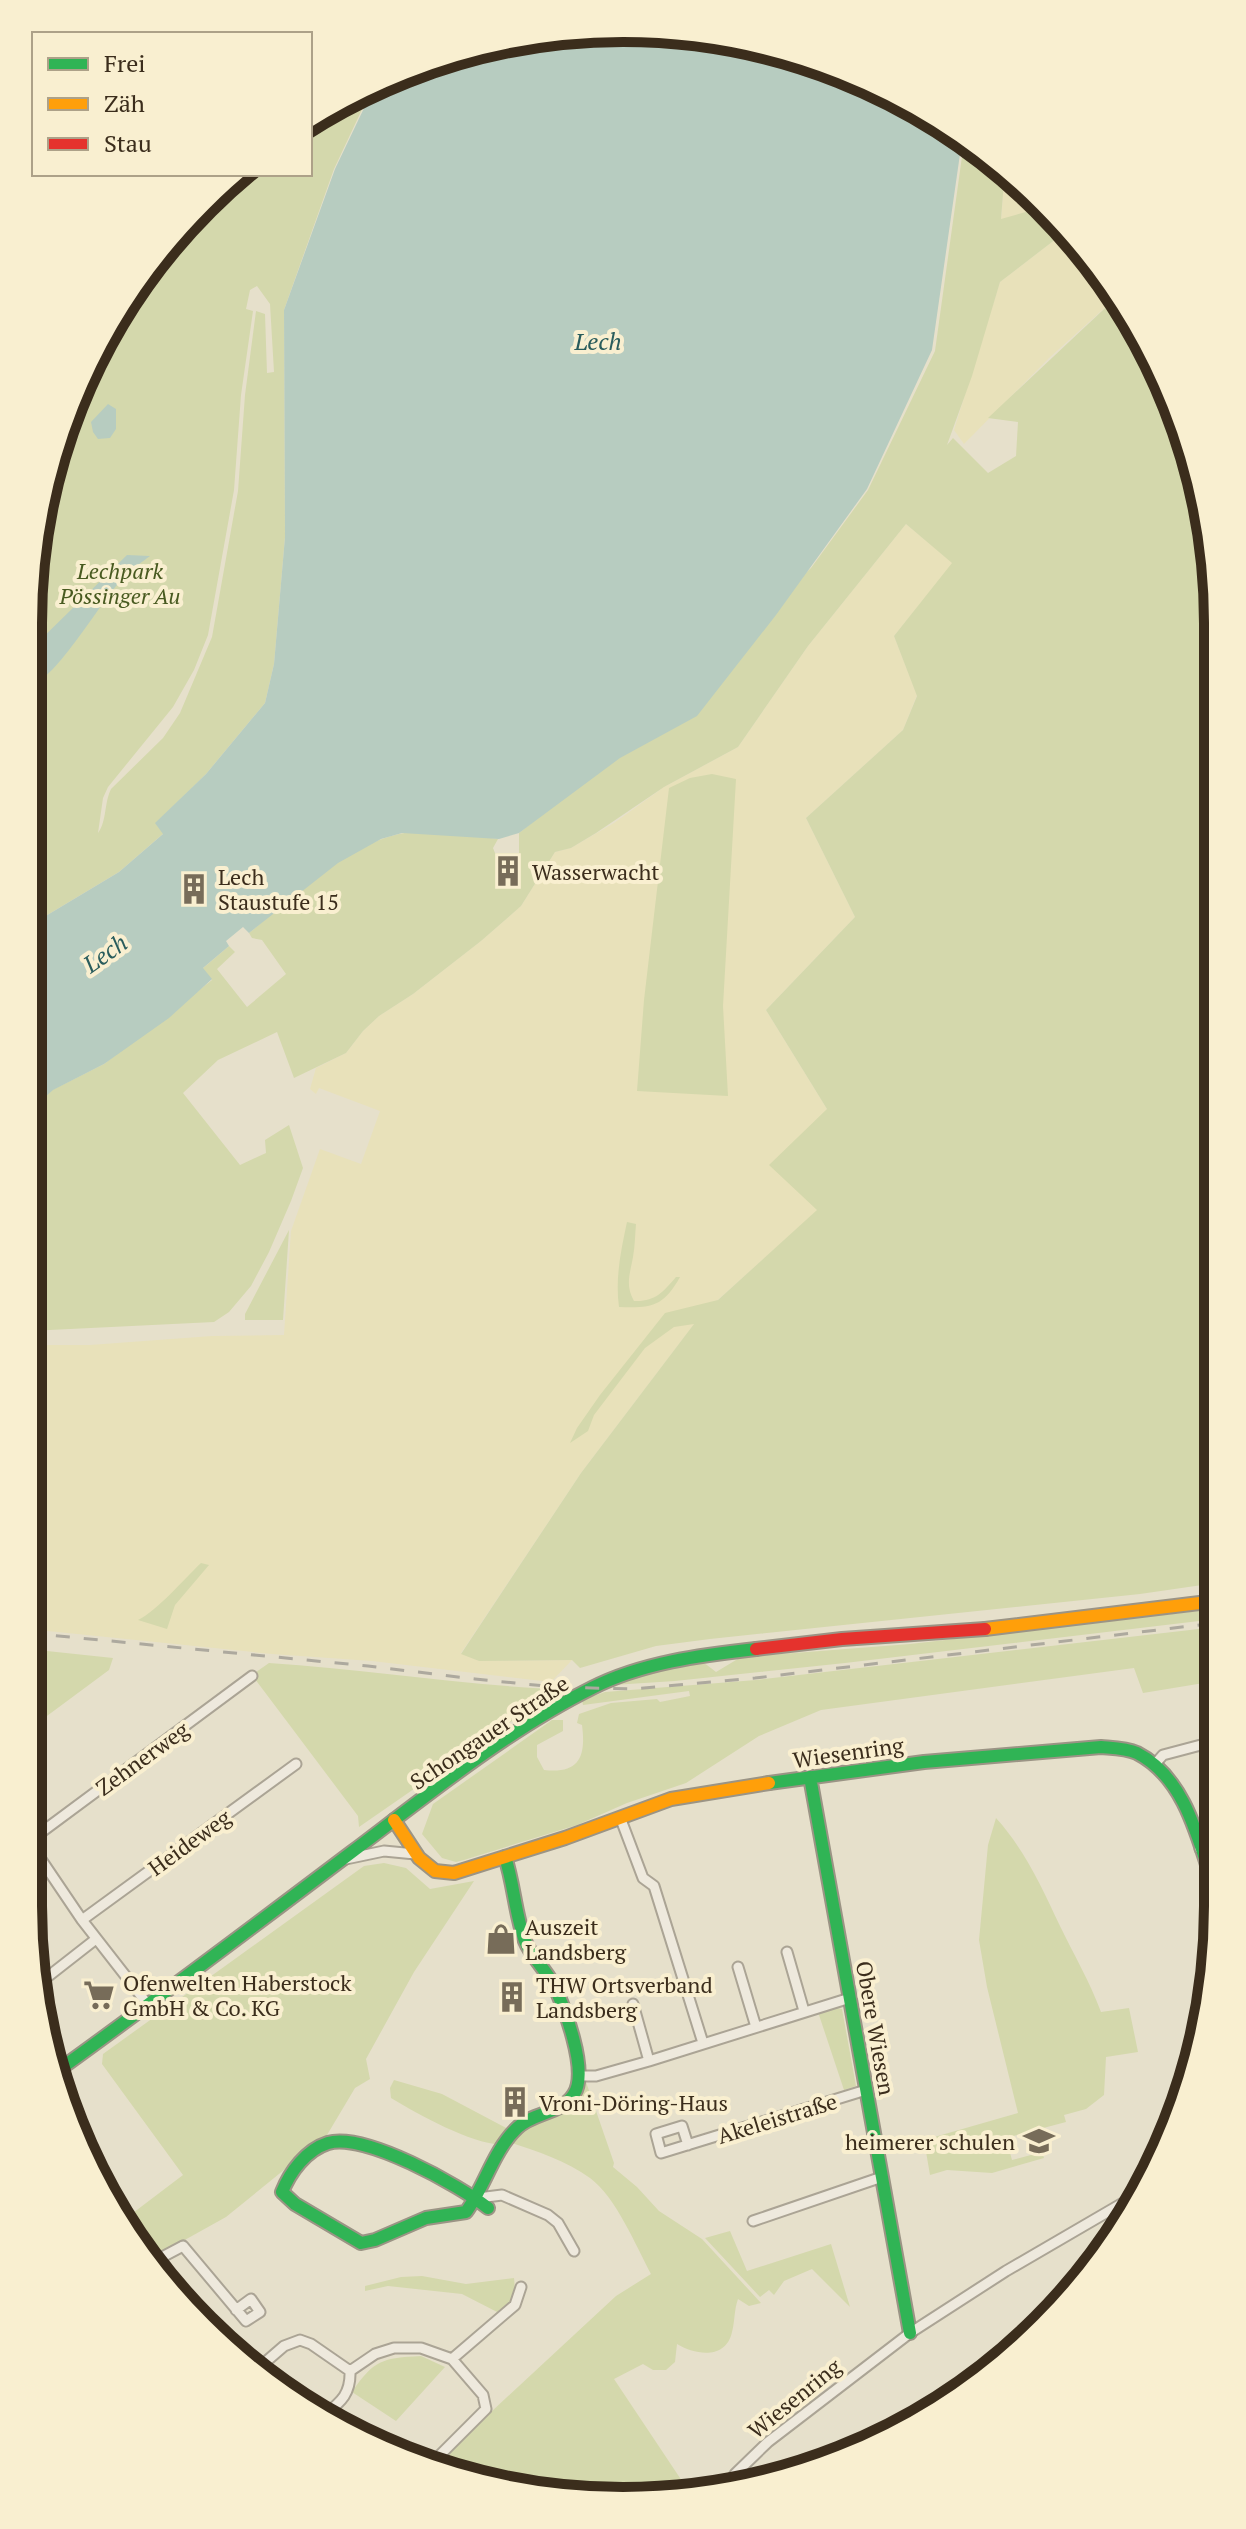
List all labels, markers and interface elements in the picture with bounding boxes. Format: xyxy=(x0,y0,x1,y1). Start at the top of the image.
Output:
legend xyxy=(32,32,312,176)
text: Frei xyxy=(104,47,146,79)
text: Zäh xyxy=(104,87,145,119)
text: Stau xyxy=(104,127,152,159)
water label: Lech xyxy=(573,325,622,357)
park label: Lechpark Pössinger Au xyxy=(59,556,180,610)
building icon: Wasserwacht xyxy=(491,854,525,888)
place label: Wasserwacht xyxy=(532,857,660,886)
place label: Lech Staustufe 15 xyxy=(218,862,339,916)
building icon: Lech Staustufe 15 xyxy=(177,872,211,906)
water label: Lech xyxy=(76,926,133,980)
street label: Schongauer Straße xyxy=(404,1668,574,1796)
street label: Zehnerweg xyxy=(90,1714,195,1801)
street label: Wiesenring xyxy=(791,1730,906,1774)
street label: Heideweg xyxy=(142,1802,236,1882)
place label: Auszeit Landsberg xyxy=(525,1912,626,1966)
shop icon: Auszeit Landsberg xyxy=(484,1922,518,1956)
street label: Obere Wiesen xyxy=(850,1958,902,2098)
place label: Ofenwelten Haberstock GmbH & Co. KG xyxy=(123,1968,352,2022)
place label: THW Ortsverband Landsberg xyxy=(536,1970,713,2024)
supermarket icon: Ofenwelten Haberstock GmbH & Co. KG xyxy=(82,1978,116,2012)
building icon: THW Ortsverband Landsberg xyxy=(495,1980,529,2014)
building icon: Vroni-Döring-Haus xyxy=(498,2085,532,2119)
street label: Akeleistraße xyxy=(714,2086,840,2150)
place label: Vroni-Döring-Haus xyxy=(539,2088,728,2117)
school or university icon: heimerer schulen xyxy=(1022,2124,1056,2158)
place label: heimerer schulen xyxy=(845,2127,1015,2156)
street label: Wiesenring xyxy=(742,2351,847,2444)

